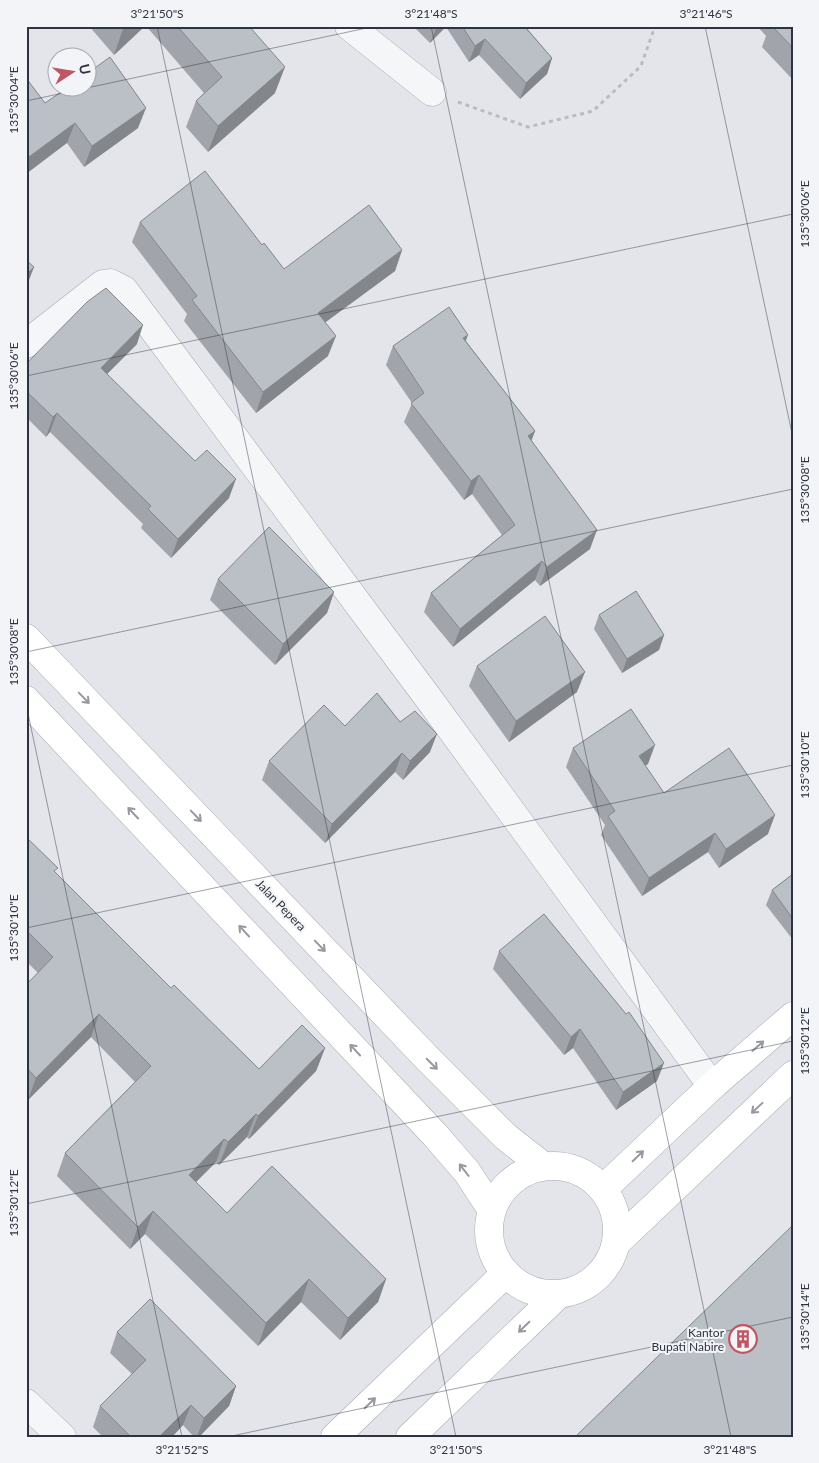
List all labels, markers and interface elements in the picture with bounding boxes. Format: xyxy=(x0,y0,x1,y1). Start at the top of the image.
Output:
text: 3°21'50"S xyxy=(130,6,184,21)
text: 3°21'48"S xyxy=(404,6,458,21)
text: 3°21'46"S xyxy=(679,6,733,21)
north arrow xyxy=(48,48,98,98)
text: U xyxy=(76,62,95,76)
text: 135°30'04"E xyxy=(6,66,21,134)
text: 135°30'06"E xyxy=(797,180,812,248)
text: 135°30'06"E xyxy=(6,342,21,410)
text: 135°30'08"E xyxy=(797,456,812,524)
text: 135°30'08"E xyxy=(6,618,21,686)
one-way arrow xyxy=(78,692,90,705)
text: 135°30'10"E xyxy=(797,731,812,799)
one-way arrow xyxy=(127,806,139,819)
one-way arrow xyxy=(190,810,202,822)
street label: Jalan Pepera xyxy=(253,876,309,934)
text: 135°30'10"E xyxy=(6,894,21,962)
one-way arrow xyxy=(238,925,250,938)
one-way arrow xyxy=(314,940,326,953)
text: 135°30'12"E xyxy=(797,1007,812,1075)
one-way arrow xyxy=(751,1041,764,1052)
one-way arrow xyxy=(349,1043,361,1056)
one-way arrow xyxy=(426,1058,439,1070)
one-way arrow xyxy=(751,1102,764,1114)
one-way arrow xyxy=(632,1150,644,1162)
one-way arrow xyxy=(459,1164,470,1177)
text: 135°30'12"E xyxy=(6,1169,21,1237)
text: 135°30'14"E xyxy=(797,1283,812,1351)
one-way arrow xyxy=(518,1321,530,1333)
building icon: Kantor Bupati Nabire xyxy=(728,1324,758,1354)
place label: Kantor Bupati Nabire xyxy=(652,1325,725,1354)
one-way arrow xyxy=(363,1397,376,1409)
text: 3°21'52"S xyxy=(155,1442,209,1457)
text: 3°21'50"S xyxy=(429,1442,483,1457)
text: 3°21'48"S xyxy=(703,1442,757,1457)

